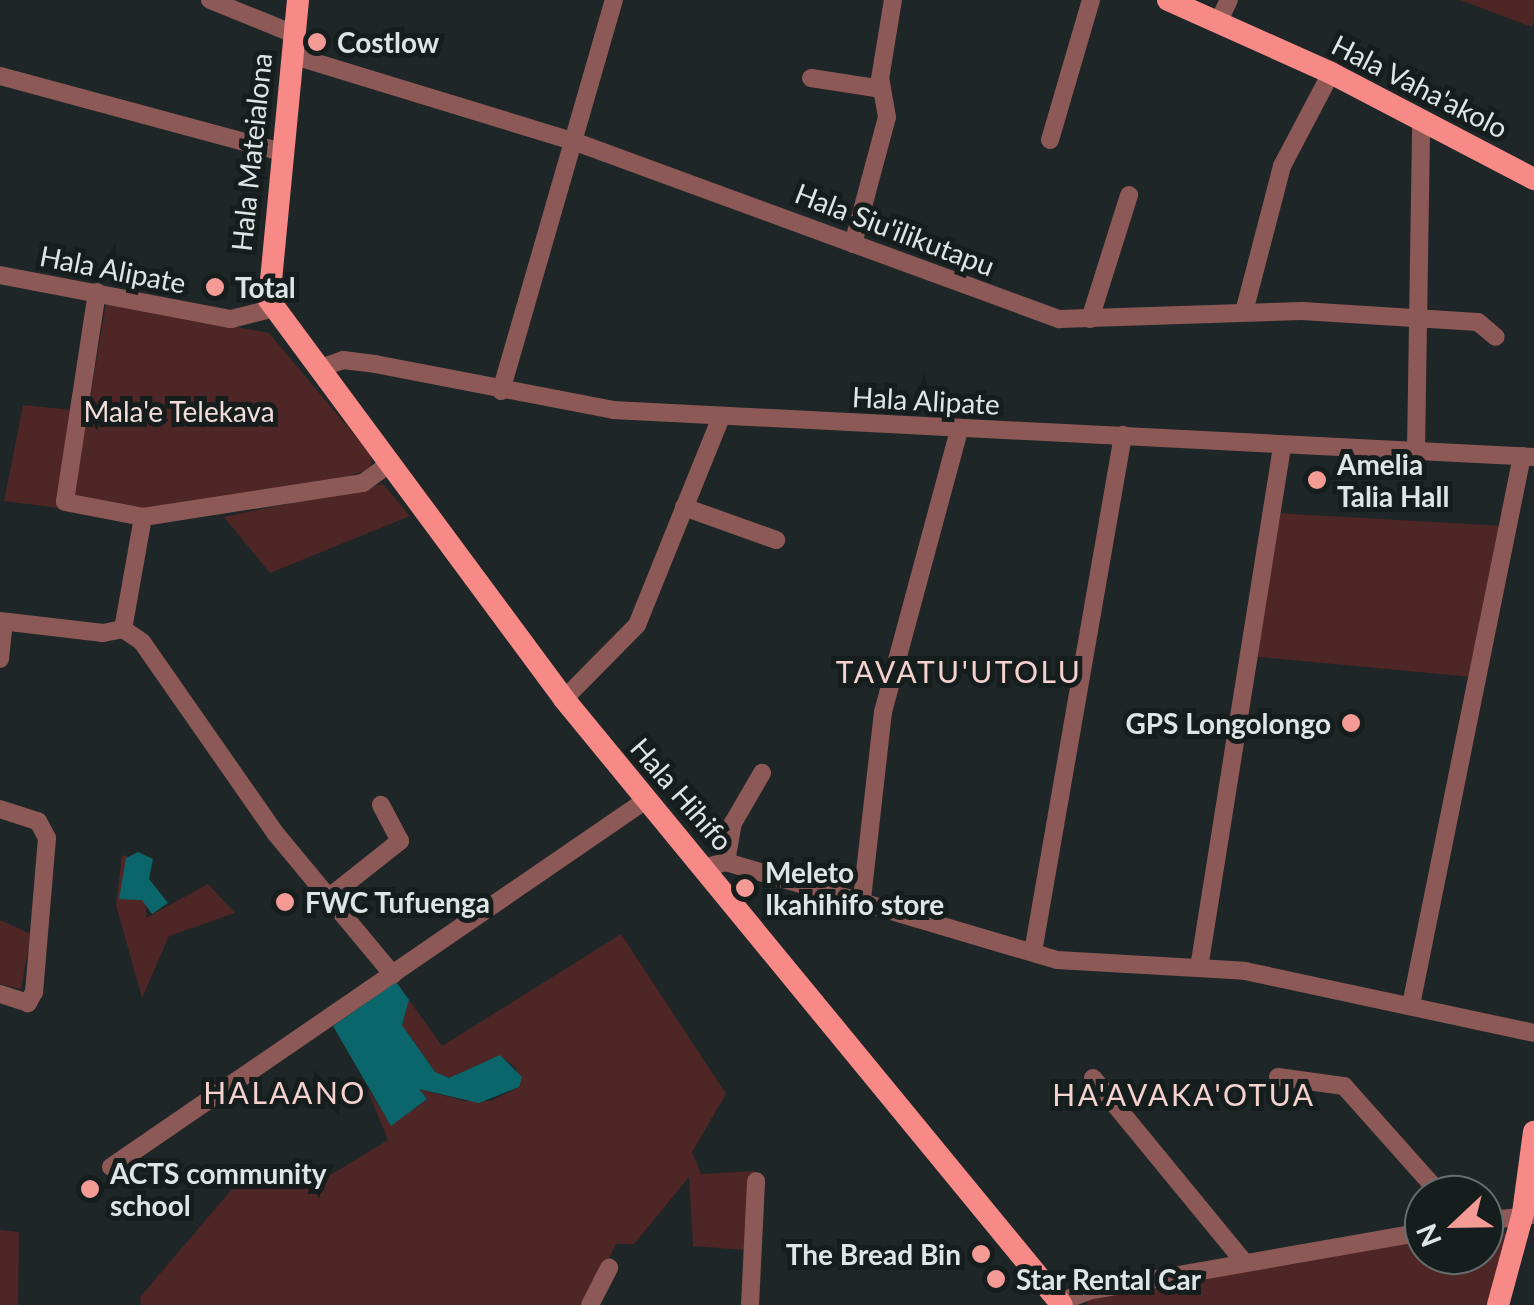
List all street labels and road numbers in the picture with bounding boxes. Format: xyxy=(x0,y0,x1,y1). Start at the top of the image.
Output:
street label: Hala Vaha'akolo xyxy=(1326,27,1514,145)
street label: Hala Mateialona xyxy=(224,51,278,253)
street label: Hala Siu'ilikutapu xyxy=(791,176,999,282)
street label: Hala Alipate xyxy=(37,238,189,300)
street label: Hala Alipate xyxy=(851,379,1001,421)
street label: Hala Hihifo xyxy=(624,731,740,857)

